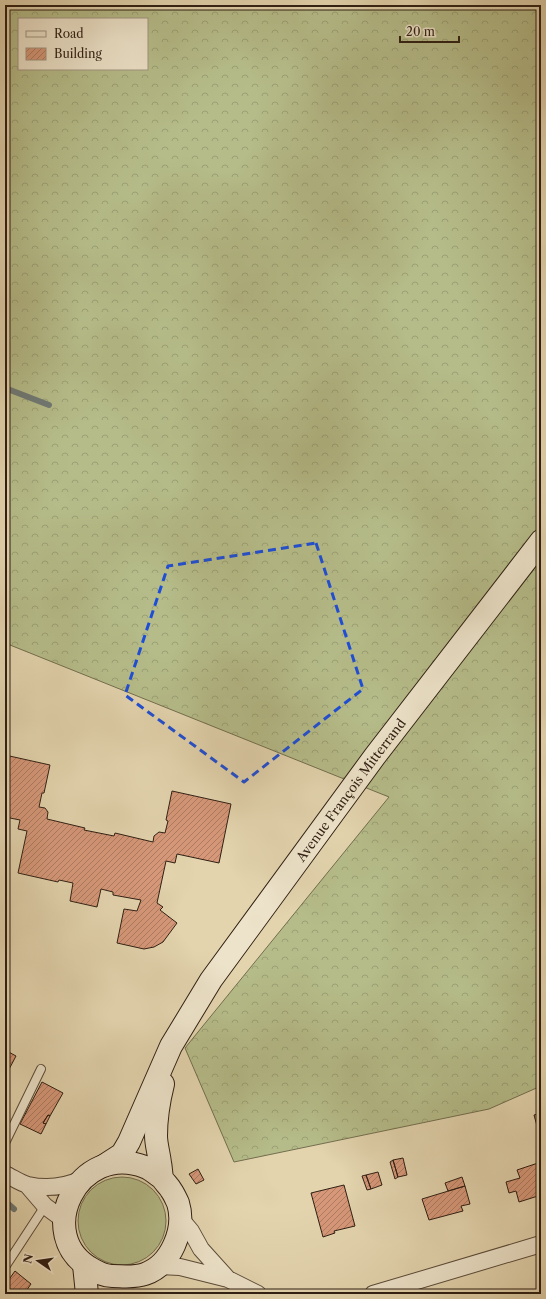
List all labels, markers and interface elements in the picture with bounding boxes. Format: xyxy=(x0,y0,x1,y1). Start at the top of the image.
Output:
legend xyxy=(18,18,148,70)
scale bar xyxy=(400,18,459,44)
text: 20 m xyxy=(406,24,435,39)
text: Road xyxy=(54,26,84,41)
text: Building xyxy=(54,46,102,61)
street label: Avenue François Mitterrand xyxy=(292,715,409,865)
north arrow xyxy=(18,1241,58,1281)
text: N xyxy=(20,1252,36,1265)

